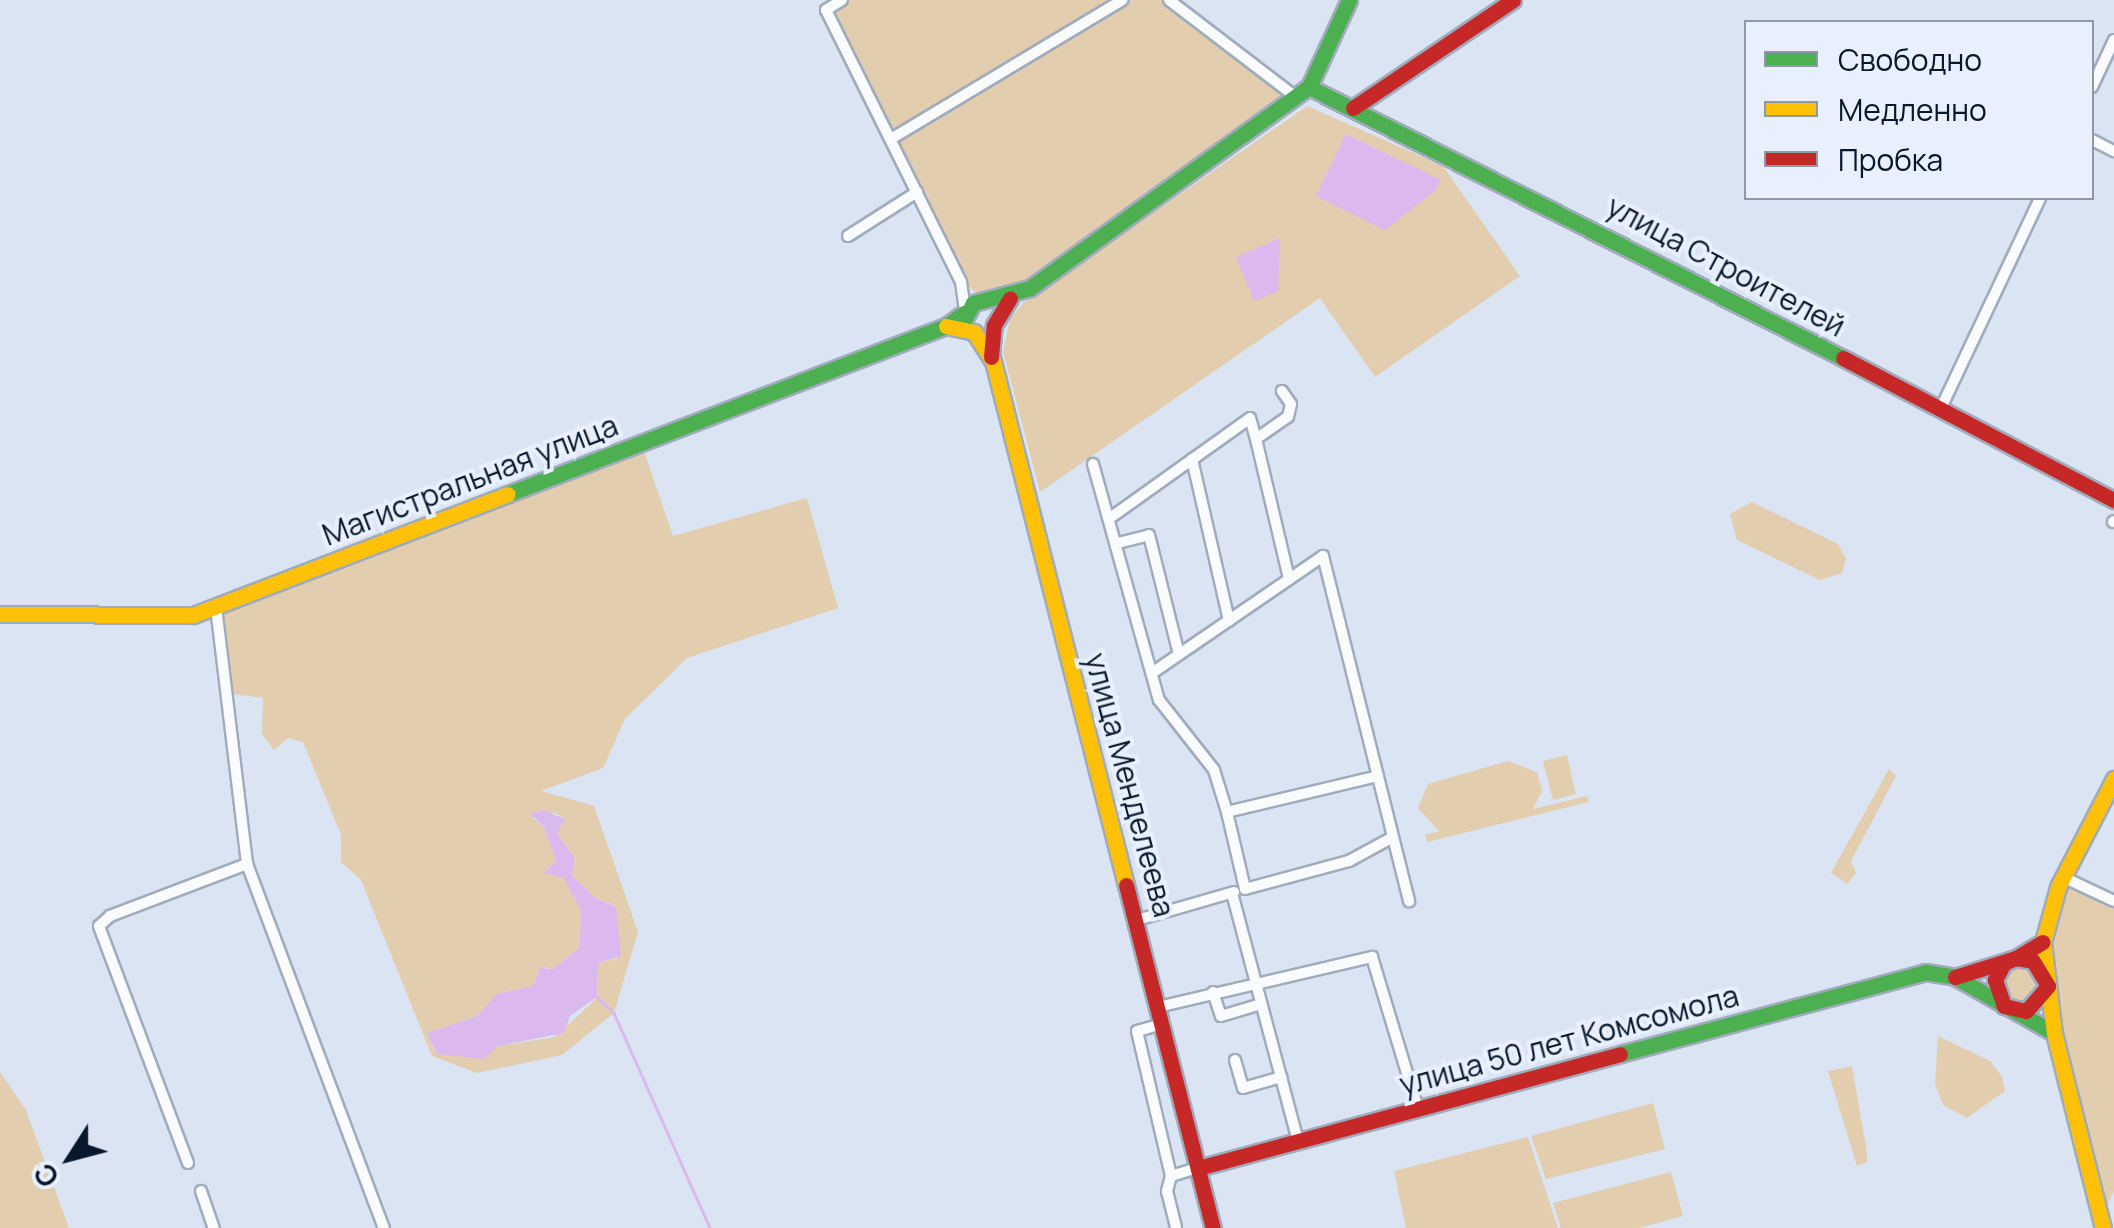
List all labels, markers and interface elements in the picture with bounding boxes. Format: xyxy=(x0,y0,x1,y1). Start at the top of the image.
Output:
legend xyxy=(1744,20,2094,200)
text: Свободно xyxy=(1838,39,1982,80)
text: Медленно xyxy=(1838,89,1987,130)
text: Пробка xyxy=(1838,139,1943,180)
street label: улица Строителей xyxy=(1601,188,1851,344)
street label: Магистральная улица xyxy=(317,407,623,553)
street label: улица Менделеева xyxy=(1077,649,1183,921)
street label: улица 50 лет Комсомола xyxy=(1396,977,1742,1103)
north arrow xyxy=(20,1108,120,1208)
text: С xyxy=(24,1156,67,1195)

